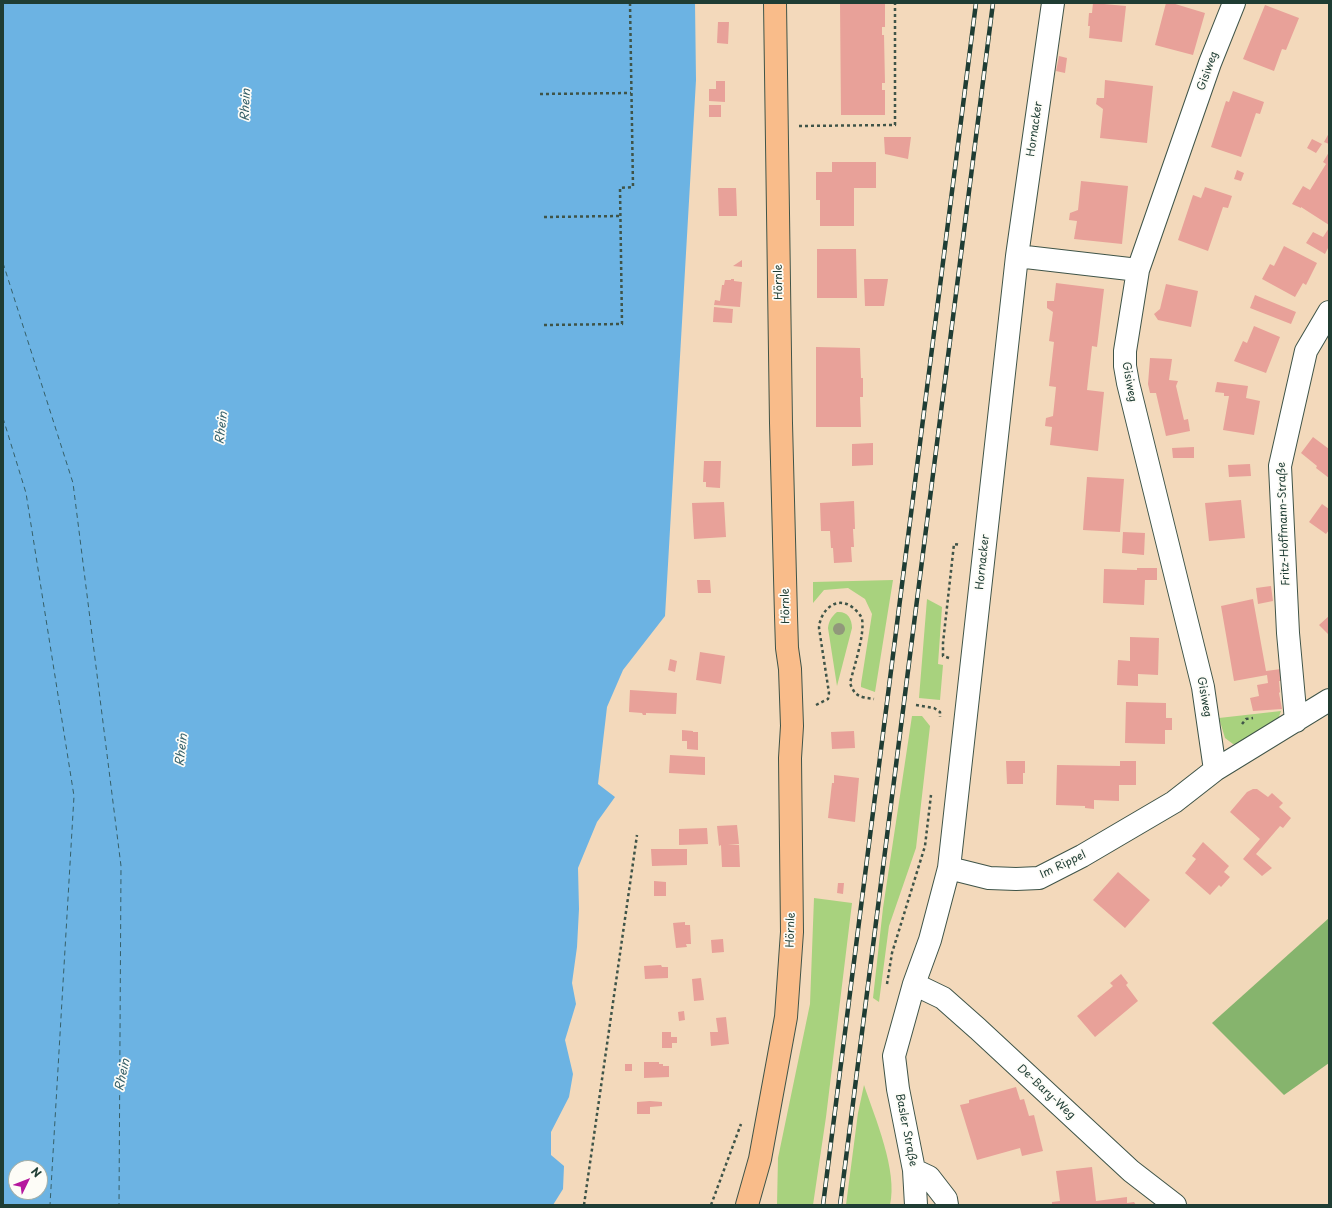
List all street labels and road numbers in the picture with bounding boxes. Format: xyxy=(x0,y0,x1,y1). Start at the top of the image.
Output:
street label: Gisiweg xyxy=(1195,50,1221,92)
street label: Hornacker xyxy=(1025,100,1045,158)
street label: Hörnle xyxy=(772,264,786,300)
street label: Gisiweg xyxy=(1119,361,1139,403)
street label: Fritz-Hoffmann-Straße xyxy=(1275,462,1293,586)
street label: Hornacker xyxy=(974,534,992,590)
street label: Hörnle xyxy=(779,588,793,624)
street label: Gisiweg xyxy=(1194,676,1214,718)
street label: Im Rippel xyxy=(1038,848,1088,882)
street label: Hörnle xyxy=(784,912,798,948)
street label: De-Bary-Weg xyxy=(1014,1062,1078,1122)
street label: Basler Straße xyxy=(892,1092,920,1168)

